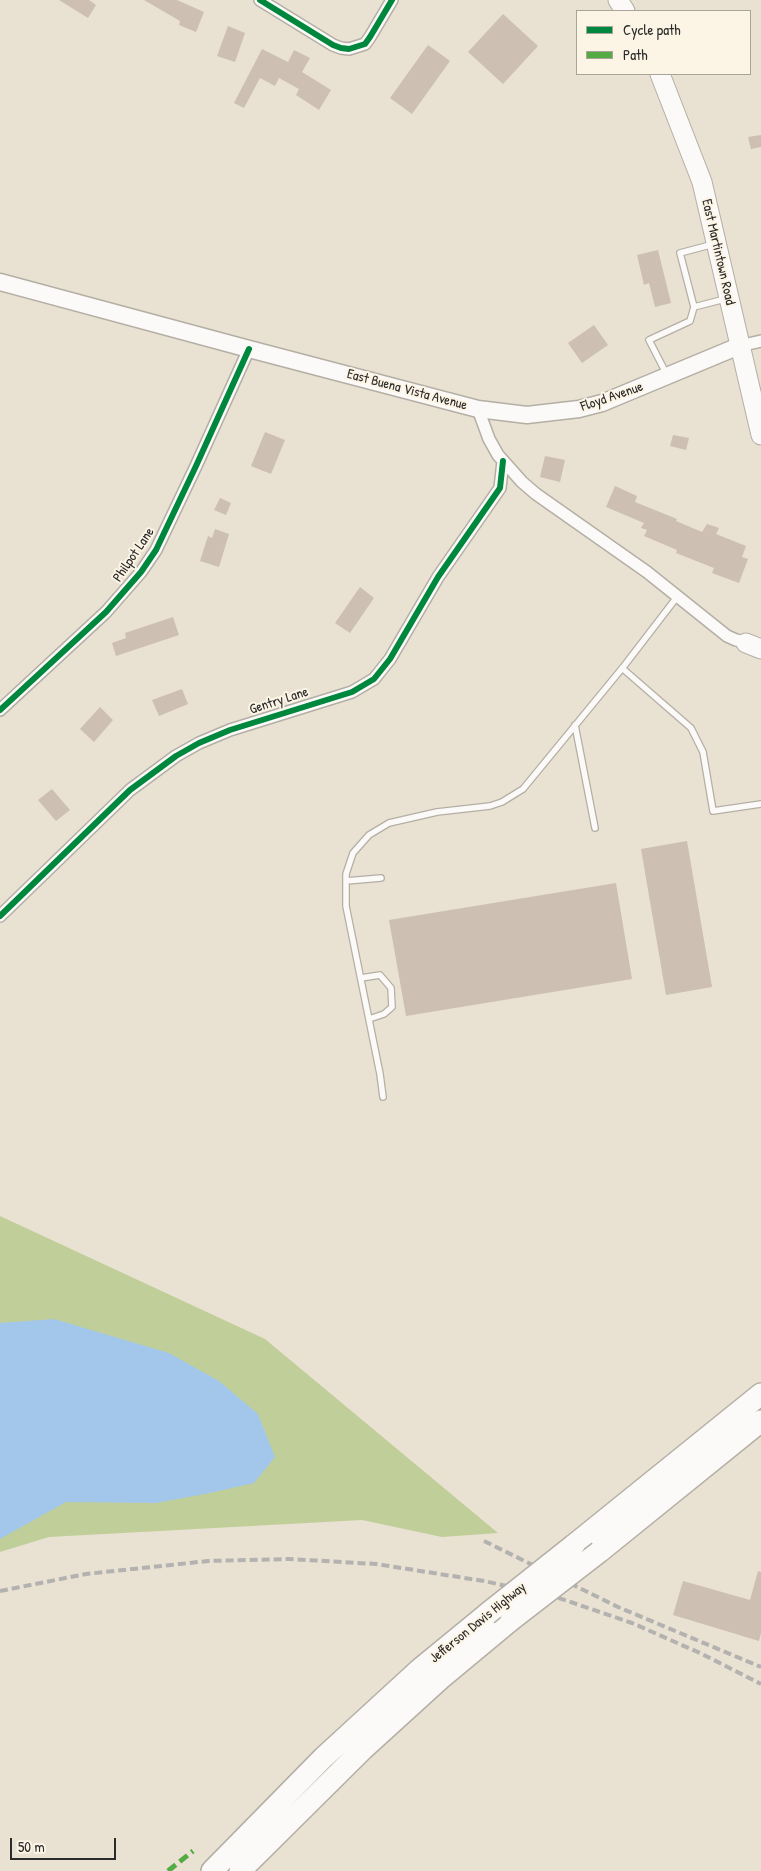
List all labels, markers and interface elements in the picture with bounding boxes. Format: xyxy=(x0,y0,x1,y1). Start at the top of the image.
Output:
legend xyxy=(576,10,751,75)
text: Cycle path xyxy=(623,19,681,40)
text: Path xyxy=(623,44,648,65)
street label: East Martintown Road xyxy=(698,197,738,307)
street label: East Buena Vista Avenue xyxy=(345,366,469,414)
street label: Floyd Avenue xyxy=(579,379,645,415)
street label: Philpot Lane xyxy=(110,525,158,585)
street label: Gentry Lane xyxy=(248,684,310,718)
street label: Jefferson Davis Highway xyxy=(427,1579,529,1667)
scale bar xyxy=(12,1828,119,1860)
text: 50 m xyxy=(18,1836,45,1857)

